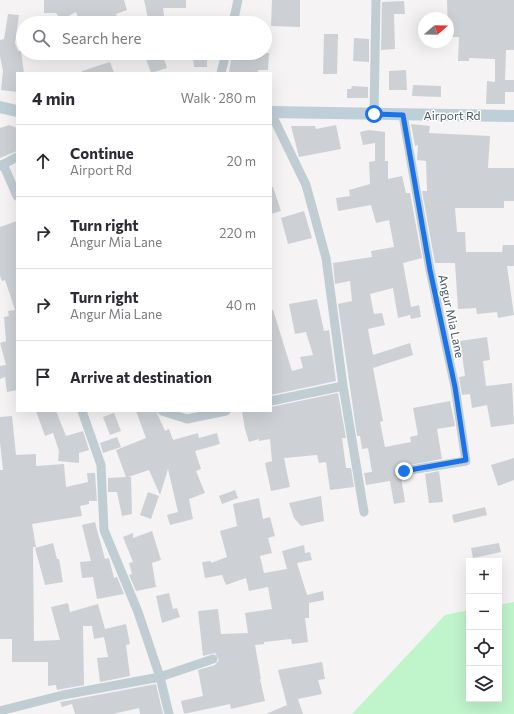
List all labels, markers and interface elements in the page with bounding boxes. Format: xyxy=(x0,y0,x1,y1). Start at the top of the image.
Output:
north arrow xyxy=(418,12,454,48)
search box xyxy=(16,16,272,60)
icon: search xyxy=(30,27,52,49)
text: Search here xyxy=(62,29,141,47)
text: 4 min xyxy=(32,88,75,109)
text: Walk · 280 m xyxy=(181,90,256,106)
route start xyxy=(365,105,383,123)
street label: Airport Rd xyxy=(423,108,481,122)
text: Continue xyxy=(70,144,134,162)
icon: ahead xyxy=(32,150,54,172)
text: 20 m xyxy=(227,153,256,169)
text: Airport Rd xyxy=(70,162,132,178)
text: Turn right xyxy=(70,216,139,234)
icon: right xyxy=(32,222,54,244)
text: 220 m xyxy=(219,225,256,241)
text: Angur Mia Lane xyxy=(70,234,162,250)
street label: Angur Mia Lane xyxy=(436,273,468,359)
text: Turn right xyxy=(70,288,139,306)
icon: right xyxy=(32,294,54,316)
text: 40 m xyxy=(226,297,256,313)
text: Angur Mia Lane xyxy=(70,306,162,322)
icon: arrive xyxy=(32,366,54,388)
text: Arrive at destination xyxy=(70,368,212,386)
route end xyxy=(395,462,413,480)
map controls xyxy=(466,558,502,702)
button: + xyxy=(466,558,502,594)
button: − xyxy=(466,594,502,630)
button: locate xyxy=(466,630,502,666)
button: layers xyxy=(466,666,502,702)

